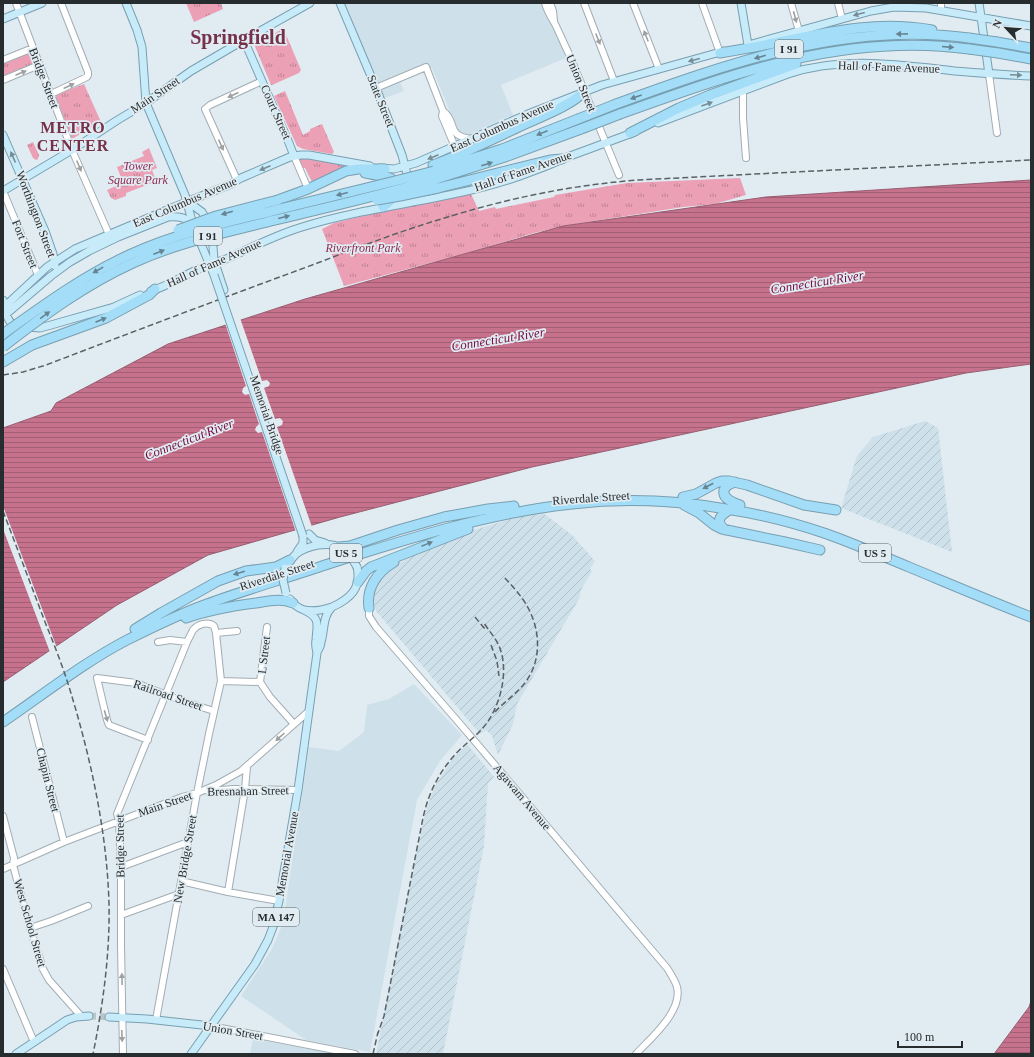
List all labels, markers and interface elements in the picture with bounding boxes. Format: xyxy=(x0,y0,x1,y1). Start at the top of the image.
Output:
north arrow xyxy=(986,8,1026,48)
one-way arrow xyxy=(792,11,798,23)
one-way arrow xyxy=(853,11,865,17)
text: N xyxy=(990,17,1004,30)
district label: Springfield xyxy=(190,26,286,49)
one-way arrow xyxy=(643,31,649,42)
one-way arrow xyxy=(895,31,908,37)
one-way arrow xyxy=(596,34,602,46)
road number: I 91 xyxy=(775,40,803,58)
one-way arrow xyxy=(942,43,954,50)
street label: Bridge Street xyxy=(26,46,62,111)
street label: Union Street xyxy=(563,52,600,114)
one-way arrow xyxy=(754,54,766,60)
one-way arrow xyxy=(687,57,699,63)
street label: Hall of Fame Avenue xyxy=(838,58,940,76)
one-way arrow xyxy=(16,69,28,75)
one-way arrow xyxy=(1010,72,1022,79)
street label: Main Street xyxy=(128,73,183,117)
street label: State Street xyxy=(364,73,398,130)
one-way arrow xyxy=(63,83,74,89)
street label: Court Street xyxy=(258,83,295,142)
one-way arrow xyxy=(228,92,239,98)
one-way arrow xyxy=(630,94,642,100)
street label: East Columbus Avenue xyxy=(448,97,556,155)
one-way arrow xyxy=(701,101,713,107)
district label: METRO CENTER xyxy=(37,119,109,154)
one-way arrow xyxy=(535,131,547,137)
one-way arrow xyxy=(218,139,224,150)
street label: Hall of Fame Avenue xyxy=(472,148,574,194)
one-way arrow xyxy=(10,152,16,163)
one-way arrow xyxy=(426,154,438,160)
park label: Tower Square Park xyxy=(108,159,169,187)
one-way arrow xyxy=(76,161,82,172)
one-way arrow xyxy=(481,161,493,167)
one-way arrow xyxy=(259,165,271,171)
street label: Worthington Street xyxy=(13,169,59,260)
street label: East Columbus Avenue xyxy=(131,174,239,230)
one-way arrow xyxy=(336,191,348,197)
one-way arrow xyxy=(221,210,233,216)
one-way arrow xyxy=(278,214,290,220)
street label: Fort Street xyxy=(9,218,41,271)
road number: I 91 xyxy=(194,227,222,245)
street label: Hall of Fame Avenue xyxy=(165,236,263,290)
park label: Riverfront Park xyxy=(324,241,401,255)
one-way arrow xyxy=(153,249,165,255)
one-way arrow xyxy=(93,267,104,273)
water label: Connecticut River xyxy=(769,267,866,297)
one-way arrow xyxy=(40,311,51,319)
one-way arrow xyxy=(95,317,107,323)
water label: Connecticut River xyxy=(450,324,547,354)
street label: Memorial Bridge xyxy=(247,373,287,457)
water label: Connecticut River xyxy=(142,415,237,463)
one-way arrow xyxy=(703,483,714,490)
street label: Riverdale Street xyxy=(552,488,631,508)
one-way arrow xyxy=(422,541,434,547)
road number: US 5 xyxy=(330,544,362,562)
road number: US 5 xyxy=(859,544,891,562)
street label: Riverdale Street xyxy=(238,556,317,594)
one-way arrow xyxy=(233,570,245,576)
street label: L Street xyxy=(255,635,273,675)
street label: Railroad Street xyxy=(132,677,205,714)
one-way arrow xyxy=(103,710,109,722)
one-way arrow xyxy=(275,732,285,742)
street label: Chapin Street xyxy=(33,746,63,814)
street label: Agawam Avenue xyxy=(490,761,554,833)
street label: Bresnahan Street xyxy=(207,783,290,799)
street label: Main Street xyxy=(136,788,195,820)
street label: Memorial Avenue xyxy=(273,810,301,898)
street label: Bridge Street xyxy=(112,813,128,878)
street label: New Bridge Street xyxy=(170,813,200,904)
street label: West School Street xyxy=(11,877,49,969)
road number: MA 147 xyxy=(253,908,299,926)
one-way arrow xyxy=(118,973,125,985)
street label: Union Street xyxy=(202,1019,265,1043)
scale bar xyxy=(898,1023,962,1049)
one-way arrow xyxy=(119,1030,126,1042)
text: 100 m xyxy=(904,1030,935,1044)

